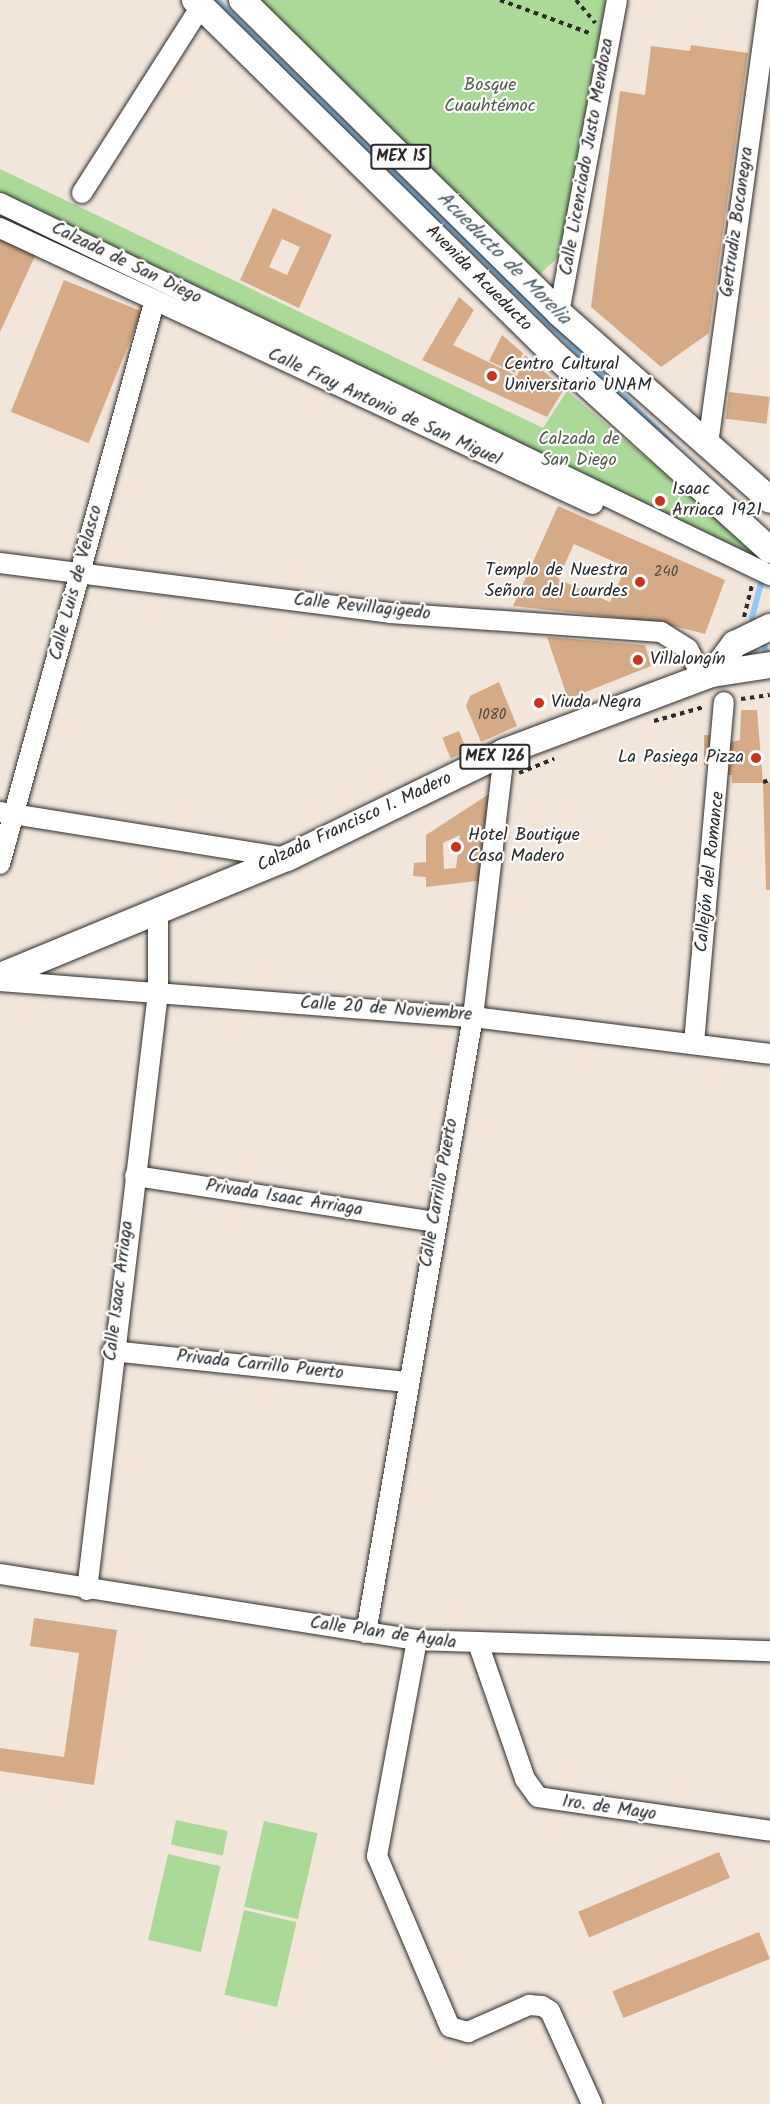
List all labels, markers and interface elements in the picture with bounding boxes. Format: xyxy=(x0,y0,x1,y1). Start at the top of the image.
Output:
street label: Calle Licenciado Justo Mendoza xyxy=(556,37,620,277)
park label: Bosque Cuauhtémoc xyxy=(444,76,536,118)
road number: MEX 15 xyxy=(370,144,432,170)
street label: Gertrudiz Bocanegra xyxy=(717,145,759,299)
water label: Acueducto de Morelia xyxy=(431,187,575,331)
street label: Calzada de San Diego xyxy=(47,218,205,310)
street label: Avenida Acueducto xyxy=(420,221,536,337)
street label: Calle Fray Antonio de San Miguel xyxy=(264,344,504,472)
place label: Centro Cultural Universitario UNAM xyxy=(504,355,651,398)
marker: Centro Cultural Universitario UNAM xyxy=(485,369,499,383)
park label: Calzada de San Diego xyxy=(538,430,620,472)
place label: Isaac Arriaca 1921 xyxy=(672,480,762,522)
marker: Isaac Arriaca 1921 xyxy=(653,494,667,508)
street label: Calle Luis de Velasco xyxy=(46,503,108,663)
place label: Templo de Nuestra Señora del Lourdes xyxy=(485,561,628,604)
house number: 240 xyxy=(654,564,678,582)
marker: Templo de Nuestra Señora del Lourdes xyxy=(633,575,647,589)
street label: Calle Revillagigedo xyxy=(292,590,432,626)
place label: Villalongín xyxy=(650,649,726,671)
marker: Villalongín xyxy=(631,653,645,667)
place label: Viuda Negra xyxy=(551,692,641,714)
marker: Viuda Negra xyxy=(532,696,546,710)
house number: 1080 xyxy=(478,707,506,725)
road number: MEX 126 xyxy=(459,744,531,770)
place label: La Pasiega Pizza xyxy=(618,747,744,769)
marker: La Pasiega Pizza xyxy=(749,751,763,765)
street label: Calzada Francisco I. Madero xyxy=(254,768,456,878)
street label: Callejón del Romance xyxy=(692,791,730,953)
place label: Hotel Boutique Casa Madero xyxy=(468,826,580,868)
marker: Hotel Boutique Casa Madero xyxy=(449,840,463,854)
street label: Calle 20 de Noviembre xyxy=(299,993,473,1027)
street label: Calle Carrillo Puerto xyxy=(416,1117,464,1269)
street label: Privada Isaac Arriaga xyxy=(204,1176,364,1222)
street label: Calle Isaac Arriaga xyxy=(101,1220,139,1362)
street label: Privada Carrillo Puerto xyxy=(175,1346,345,1386)
street label: Calle Plan de Ayala xyxy=(308,1613,458,1655)
street label: 1ro. de Mayo xyxy=(561,1792,657,1826)

